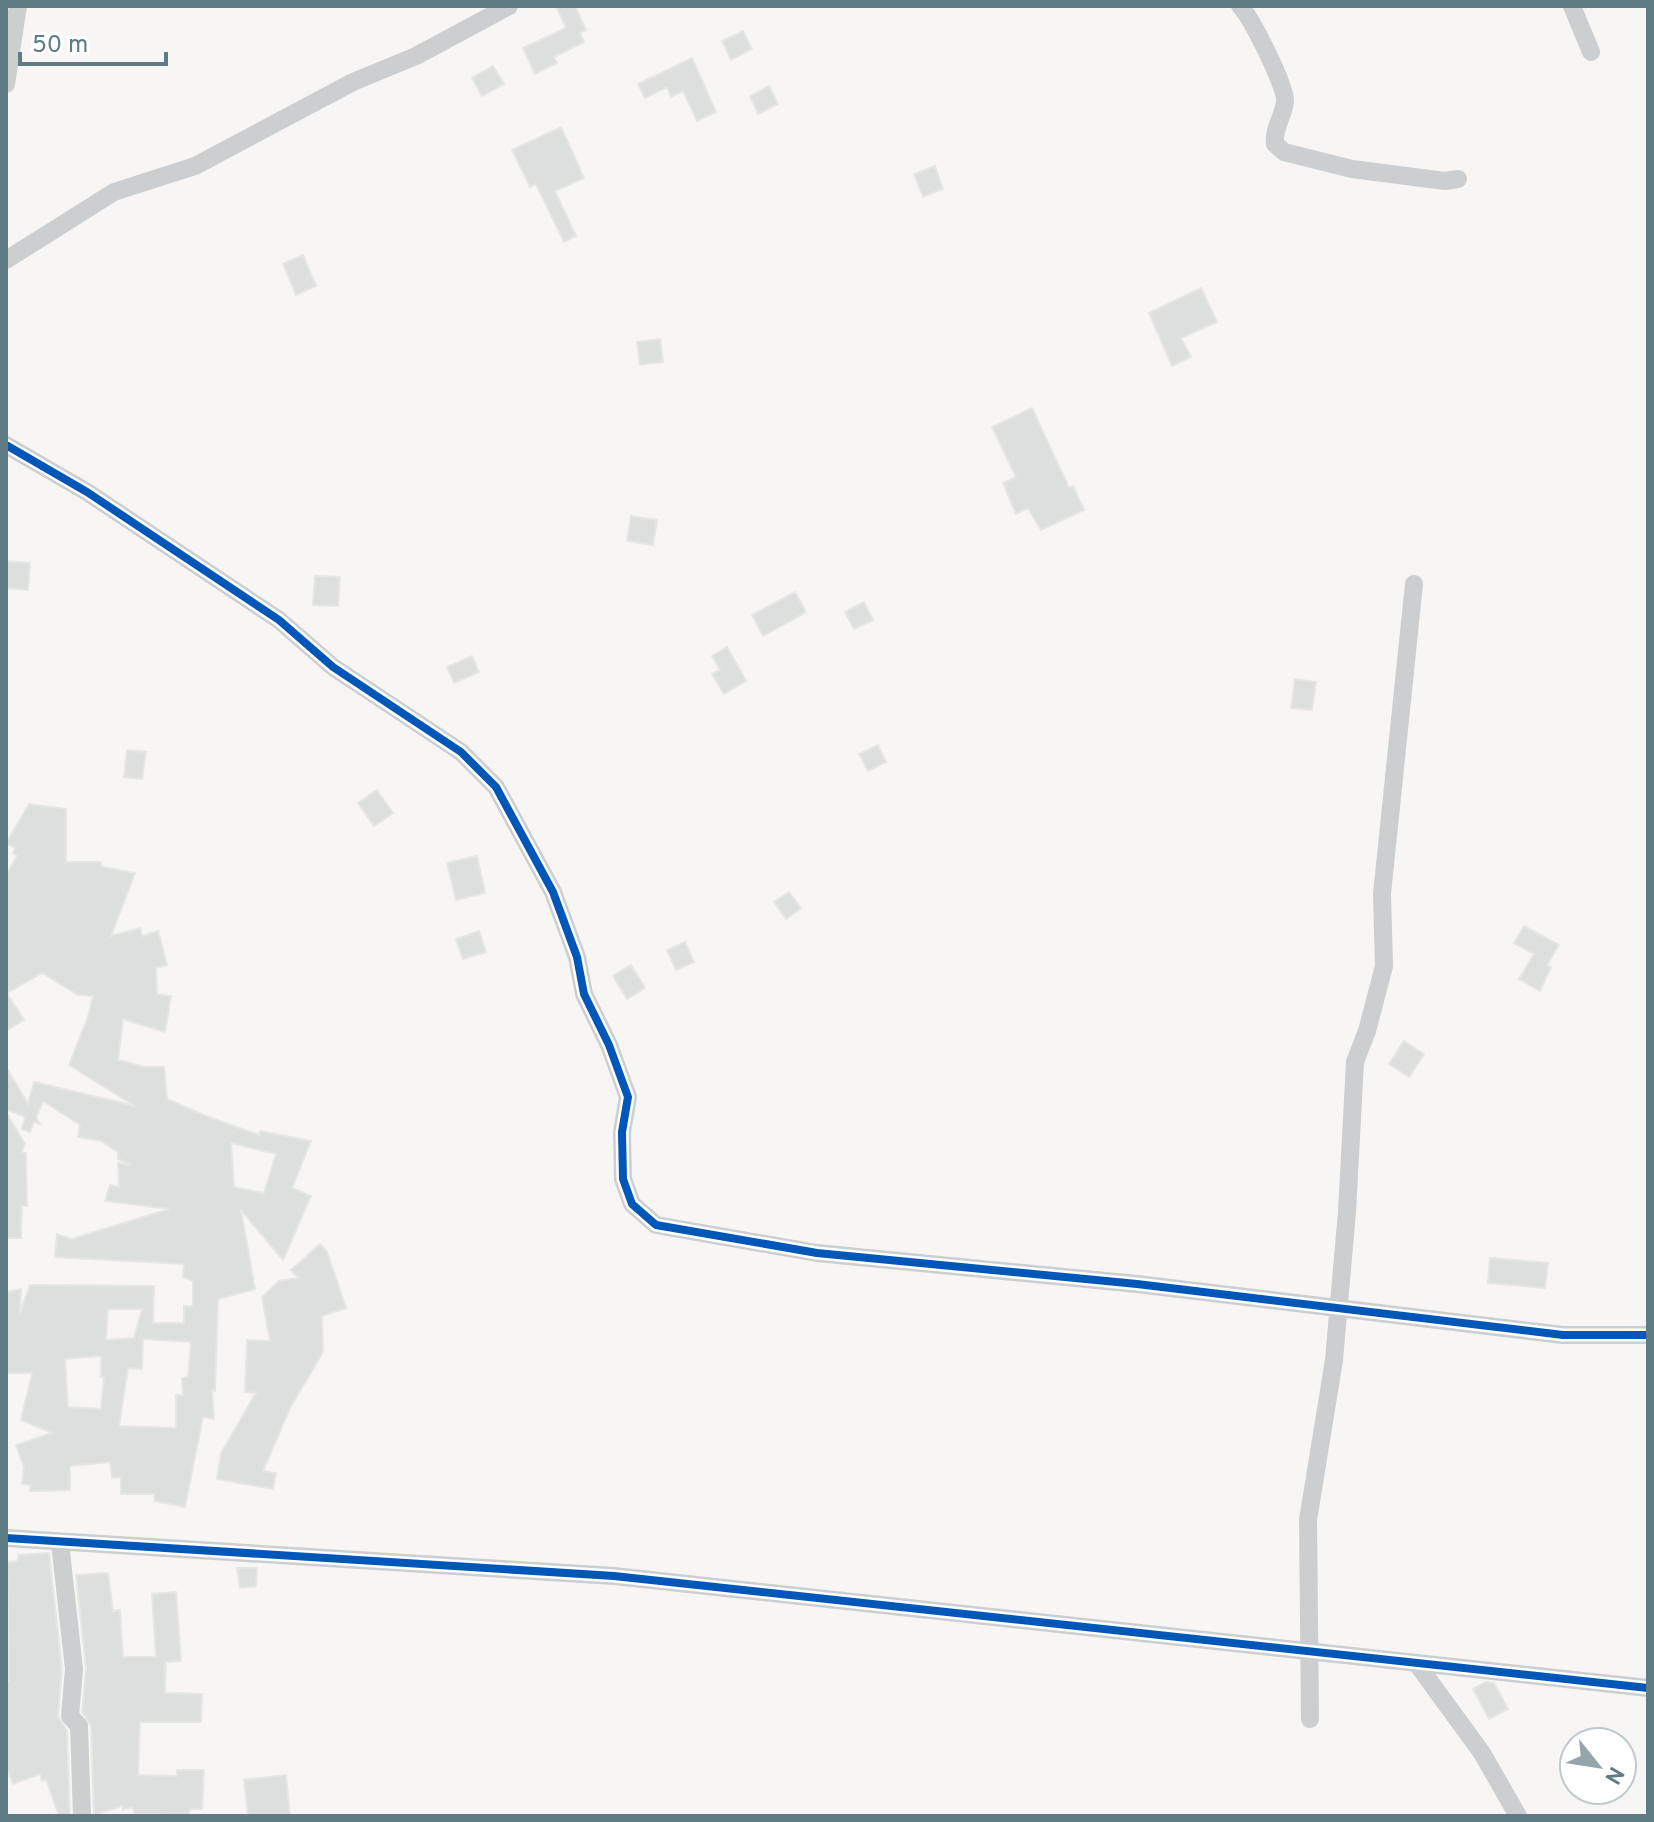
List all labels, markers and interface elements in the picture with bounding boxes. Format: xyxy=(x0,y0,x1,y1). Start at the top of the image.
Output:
scale bar xyxy=(20,16,166,66)
text: 50 m xyxy=(32,31,88,61)
north arrow xyxy=(1558,1726,1638,1806)
text: N xyxy=(1598,1761,1629,1788)

